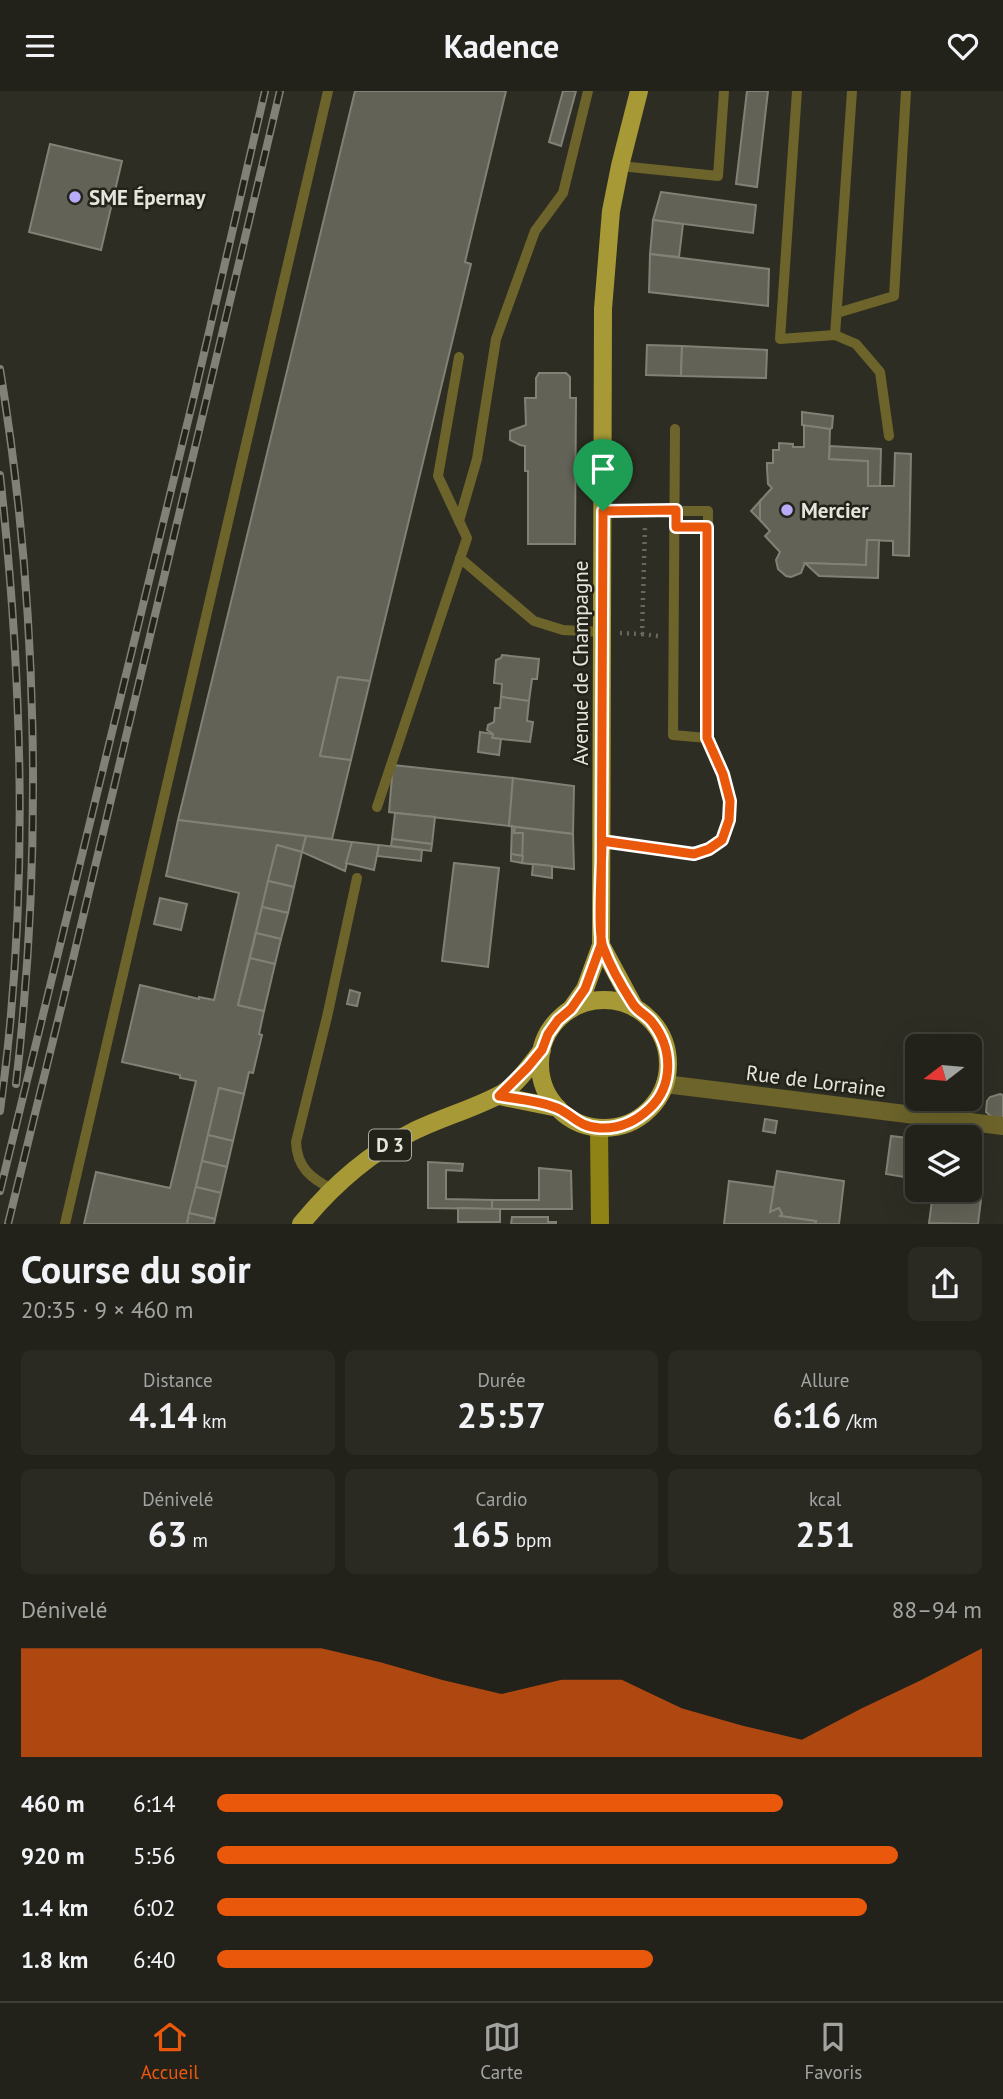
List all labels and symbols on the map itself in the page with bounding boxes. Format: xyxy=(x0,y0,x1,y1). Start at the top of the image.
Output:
place label: SME Épernay xyxy=(89,184,206,211)
marker: SME Épernay xyxy=(67,189,83,205)
pin xyxy=(573,439,633,511)
place label: Mercier xyxy=(801,497,869,524)
marker: Mercier xyxy=(779,502,795,518)
street label: Avenue de Champagne xyxy=(567,561,594,765)
north arrow xyxy=(905,1034,982,1111)
street label: Rue de Lorraine xyxy=(744,1059,888,1103)
road number: D 3 xyxy=(369,1129,411,1161)

